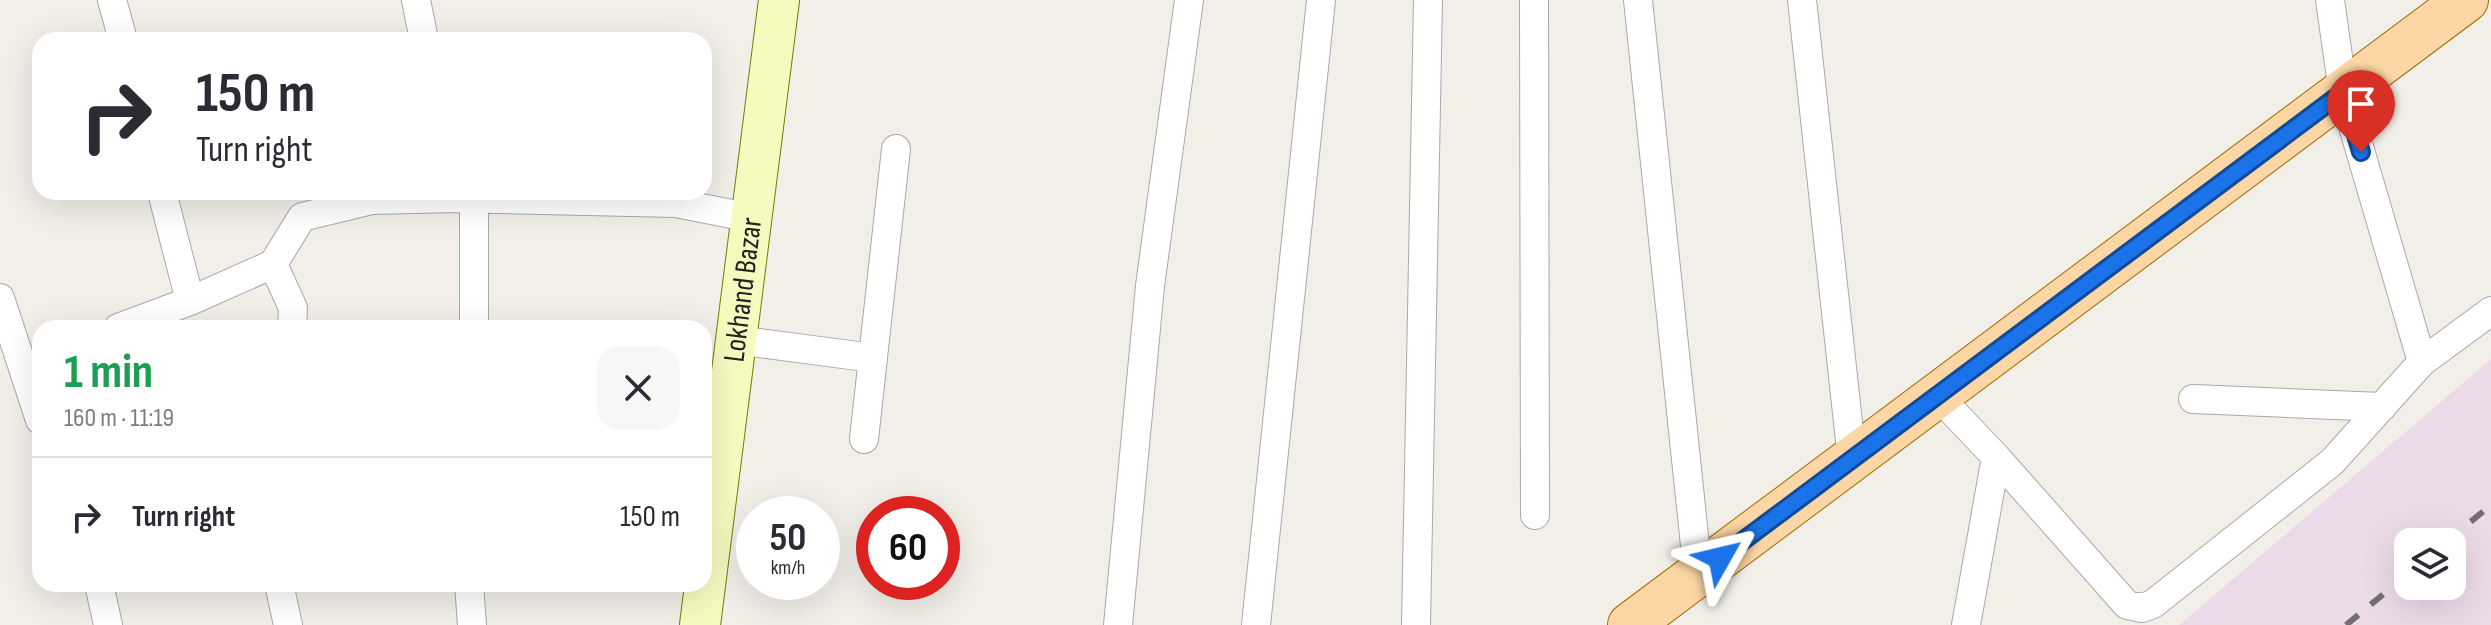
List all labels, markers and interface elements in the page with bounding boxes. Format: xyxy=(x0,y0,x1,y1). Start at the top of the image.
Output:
text: 150 m xyxy=(196,61,315,128)
icon: right xyxy=(64,64,168,168)
pin xyxy=(2327,70,2395,152)
icon: arrive xyxy=(2339,82,2383,126)
text: Turn right xyxy=(196,129,313,172)
street label: Lokhand Bazar xyxy=(716,215,770,364)
text: 1 min xyxy=(64,344,153,401)
button: close xyxy=(596,346,680,430)
text: 160 m · 11:19 xyxy=(64,403,174,434)
icon: right xyxy=(64,495,108,539)
speed limit sign: 60 xyxy=(856,496,960,600)
text: Turn right xyxy=(132,499,235,535)
text: 150 m xyxy=(620,499,680,535)
text: 50 xyxy=(770,514,806,562)
position arrow xyxy=(1678,516,1762,600)
map controls xyxy=(2394,528,2466,600)
button: layers xyxy=(2394,528,2466,600)
text: km/h xyxy=(771,556,805,580)

